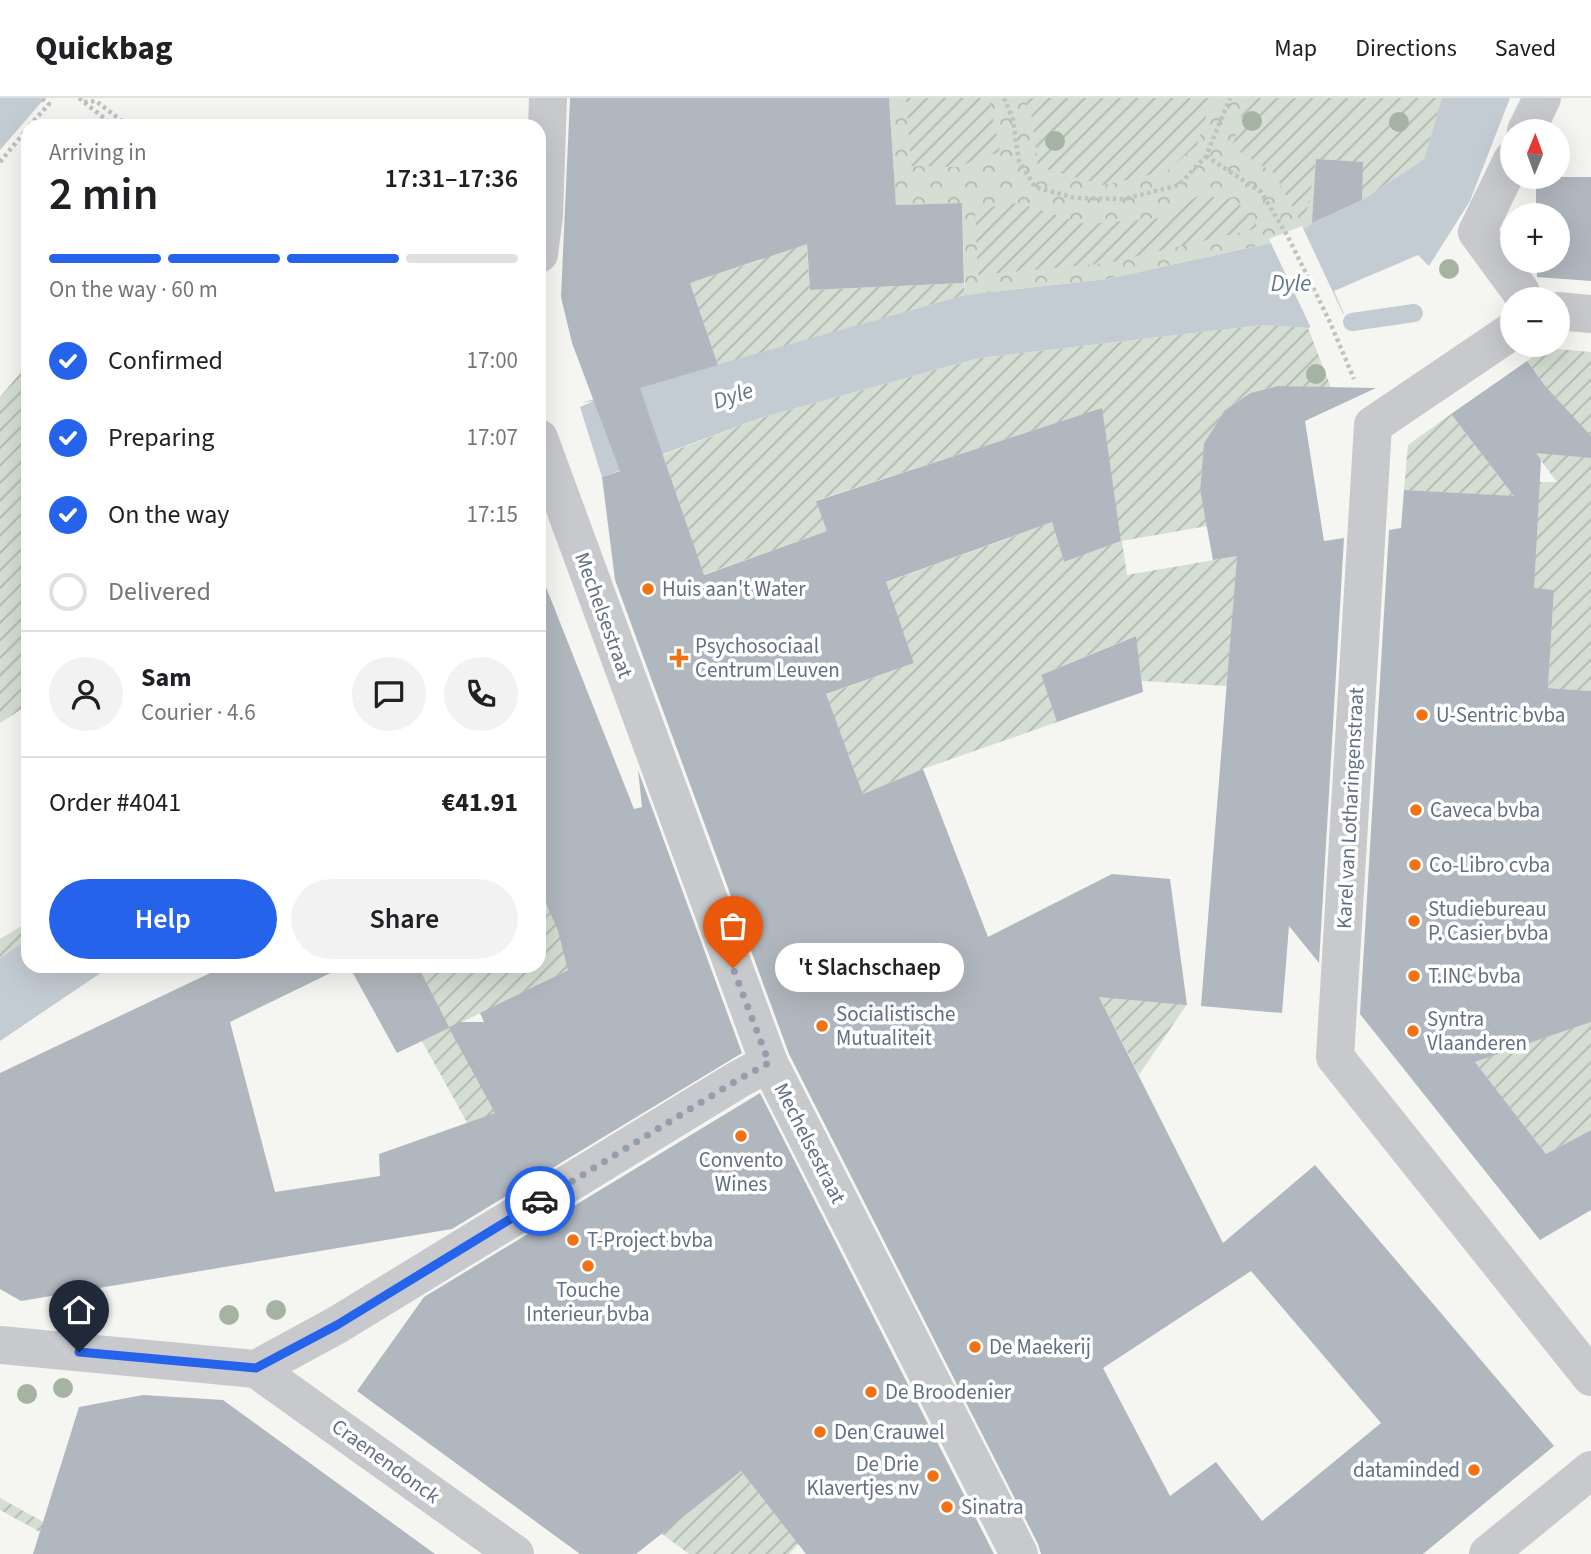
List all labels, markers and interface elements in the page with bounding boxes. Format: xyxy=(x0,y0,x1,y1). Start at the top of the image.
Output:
text: Quickbag xyxy=(35,25,173,72)
text: Map xyxy=(1274,31,1317,66)
text: Directions xyxy=(1355,31,1457,66)
text: Saved xyxy=(1495,31,1556,66)
north arrow xyxy=(1500,119,1570,189)
map controls xyxy=(1500,119,1570,357)
text: Arriving in xyxy=(49,136,147,169)
text: 17:31–17:36 xyxy=(385,160,518,197)
text: 2 min xyxy=(49,162,158,227)
button: + xyxy=(1500,203,1570,273)
water label: Dyle xyxy=(1271,267,1311,300)
text: On the way · 60 m xyxy=(49,273,218,306)
button: − xyxy=(1500,287,1570,357)
icon: check xyxy=(49,342,87,380)
text: Confirmed xyxy=(108,342,223,379)
text: 17:00 xyxy=(467,344,518,377)
water label: Dyle xyxy=(709,373,758,417)
icon: check xyxy=(49,419,87,457)
text: Preparing xyxy=(108,419,214,456)
text: 17:07 xyxy=(467,421,518,454)
icon: check xyxy=(49,496,87,534)
text: On the way xyxy=(108,496,229,533)
text: 17:15 xyxy=(467,498,518,531)
street label: Mechelsestraat xyxy=(567,548,641,682)
text: Delivered xyxy=(108,573,211,610)
place label: Huis aan't Water xyxy=(662,574,806,604)
marker: Huis aan't Water xyxy=(640,581,656,597)
place label: Psychosociaal Centrum Leuven xyxy=(695,631,840,685)
marker: Psychosociaal Centrum Leuven xyxy=(669,648,689,668)
button: person xyxy=(49,657,123,731)
button: chat xyxy=(352,657,426,731)
button: phone xyxy=(444,657,518,731)
text: Sam xyxy=(141,659,191,696)
street label: Karel van Lotharingenstraat xyxy=(1329,686,1371,930)
text: Courier · 4.6 xyxy=(141,696,256,729)
place label: U-Sentric bvba xyxy=(1436,700,1565,730)
marker: U-Sentric bvba xyxy=(1414,707,1430,723)
text: Order #4041 xyxy=(49,784,181,821)
text: €41.91 xyxy=(442,784,518,821)
place label: Caveca bvba xyxy=(1430,795,1540,825)
marker: Caveca bvba xyxy=(1408,802,1424,818)
place label: Co-Libro cvba xyxy=(1429,850,1550,880)
marker: Co-Libro cvba xyxy=(1407,857,1423,873)
button: Help xyxy=(49,879,277,959)
button: Share xyxy=(291,879,518,959)
place label: Studiebureau P. Casier bvba xyxy=(1428,894,1549,948)
pin xyxy=(703,896,763,968)
icon: bag xyxy=(714,907,752,945)
marker: Studiebureau P. Casier bvba xyxy=(1406,913,1422,929)
callout: 't Slachschaep xyxy=(775,944,964,992)
text: 't Slachschaep xyxy=(798,951,941,984)
place label: T.INC bvba xyxy=(1428,961,1521,991)
marker: T.INC bvba xyxy=(1406,968,1422,984)
place label: Socialistische Mutualiteit xyxy=(836,999,955,1053)
place label: Syntra Vlaanderen xyxy=(1427,1004,1527,1058)
marker: Socialistische Mutualiteit xyxy=(814,1018,830,1034)
marker: Syntra Vlaanderen xyxy=(1405,1023,1421,1039)
street label: Mechelsestraat xyxy=(767,1077,853,1209)
marker: Convento Wines xyxy=(733,1128,749,1144)
place label: Convento Wines xyxy=(699,1145,783,1199)
courier xyxy=(505,1166,575,1236)
icon: car xyxy=(521,1182,559,1220)
place label: T-Project bvba xyxy=(587,1225,713,1255)
marker: T-Project bvba xyxy=(565,1232,581,1248)
marker: Touche Interieur bvba xyxy=(580,1258,596,1274)
place label: Touche Interieur bvba xyxy=(526,1275,650,1329)
pin xyxy=(49,1280,109,1352)
icon: home xyxy=(60,1291,98,1329)
place label: De Maekerij xyxy=(989,1332,1091,1362)
marker: De Maekerij xyxy=(967,1339,983,1355)
place label: De Broodenier xyxy=(885,1377,1012,1407)
marker: De Broodenier xyxy=(863,1384,879,1400)
street label: Craenendonck xyxy=(326,1411,447,1511)
place label: Den Crauwel xyxy=(834,1417,945,1447)
marker: Den Crauwel xyxy=(812,1424,828,1440)
place label: De Drie Klavertjes nv xyxy=(806,1449,919,1503)
place label: dataminded xyxy=(1353,1455,1460,1485)
marker: dataminded xyxy=(1466,1462,1482,1478)
marker: De Drie Klavertjes nv xyxy=(925,1468,941,1484)
place label: Sinatra xyxy=(961,1492,1024,1522)
marker: Sinatra xyxy=(939,1499,955,1515)

